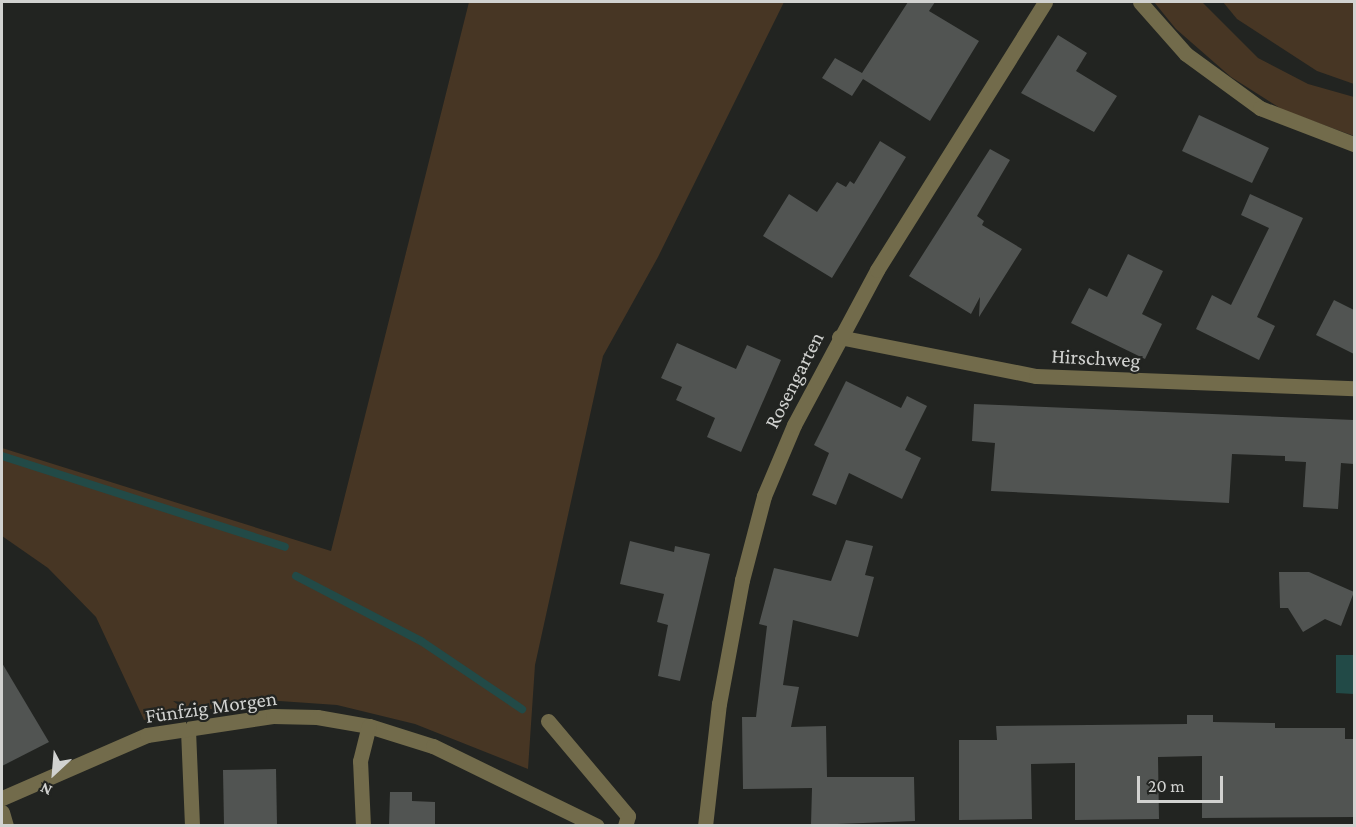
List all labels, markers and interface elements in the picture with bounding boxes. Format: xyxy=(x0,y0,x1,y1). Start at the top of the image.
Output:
street label: Rosengarten xyxy=(759,327,829,433)
street label: Hirschweg xyxy=(1051,343,1141,373)
street label: Fünfzig Morgen xyxy=(144,685,278,729)
north arrow xyxy=(24,743,84,803)
scale bar xyxy=(1140,764,1226,802)
text: 20 m xyxy=(1148,776,1185,796)
text: N xyxy=(37,780,55,800)

